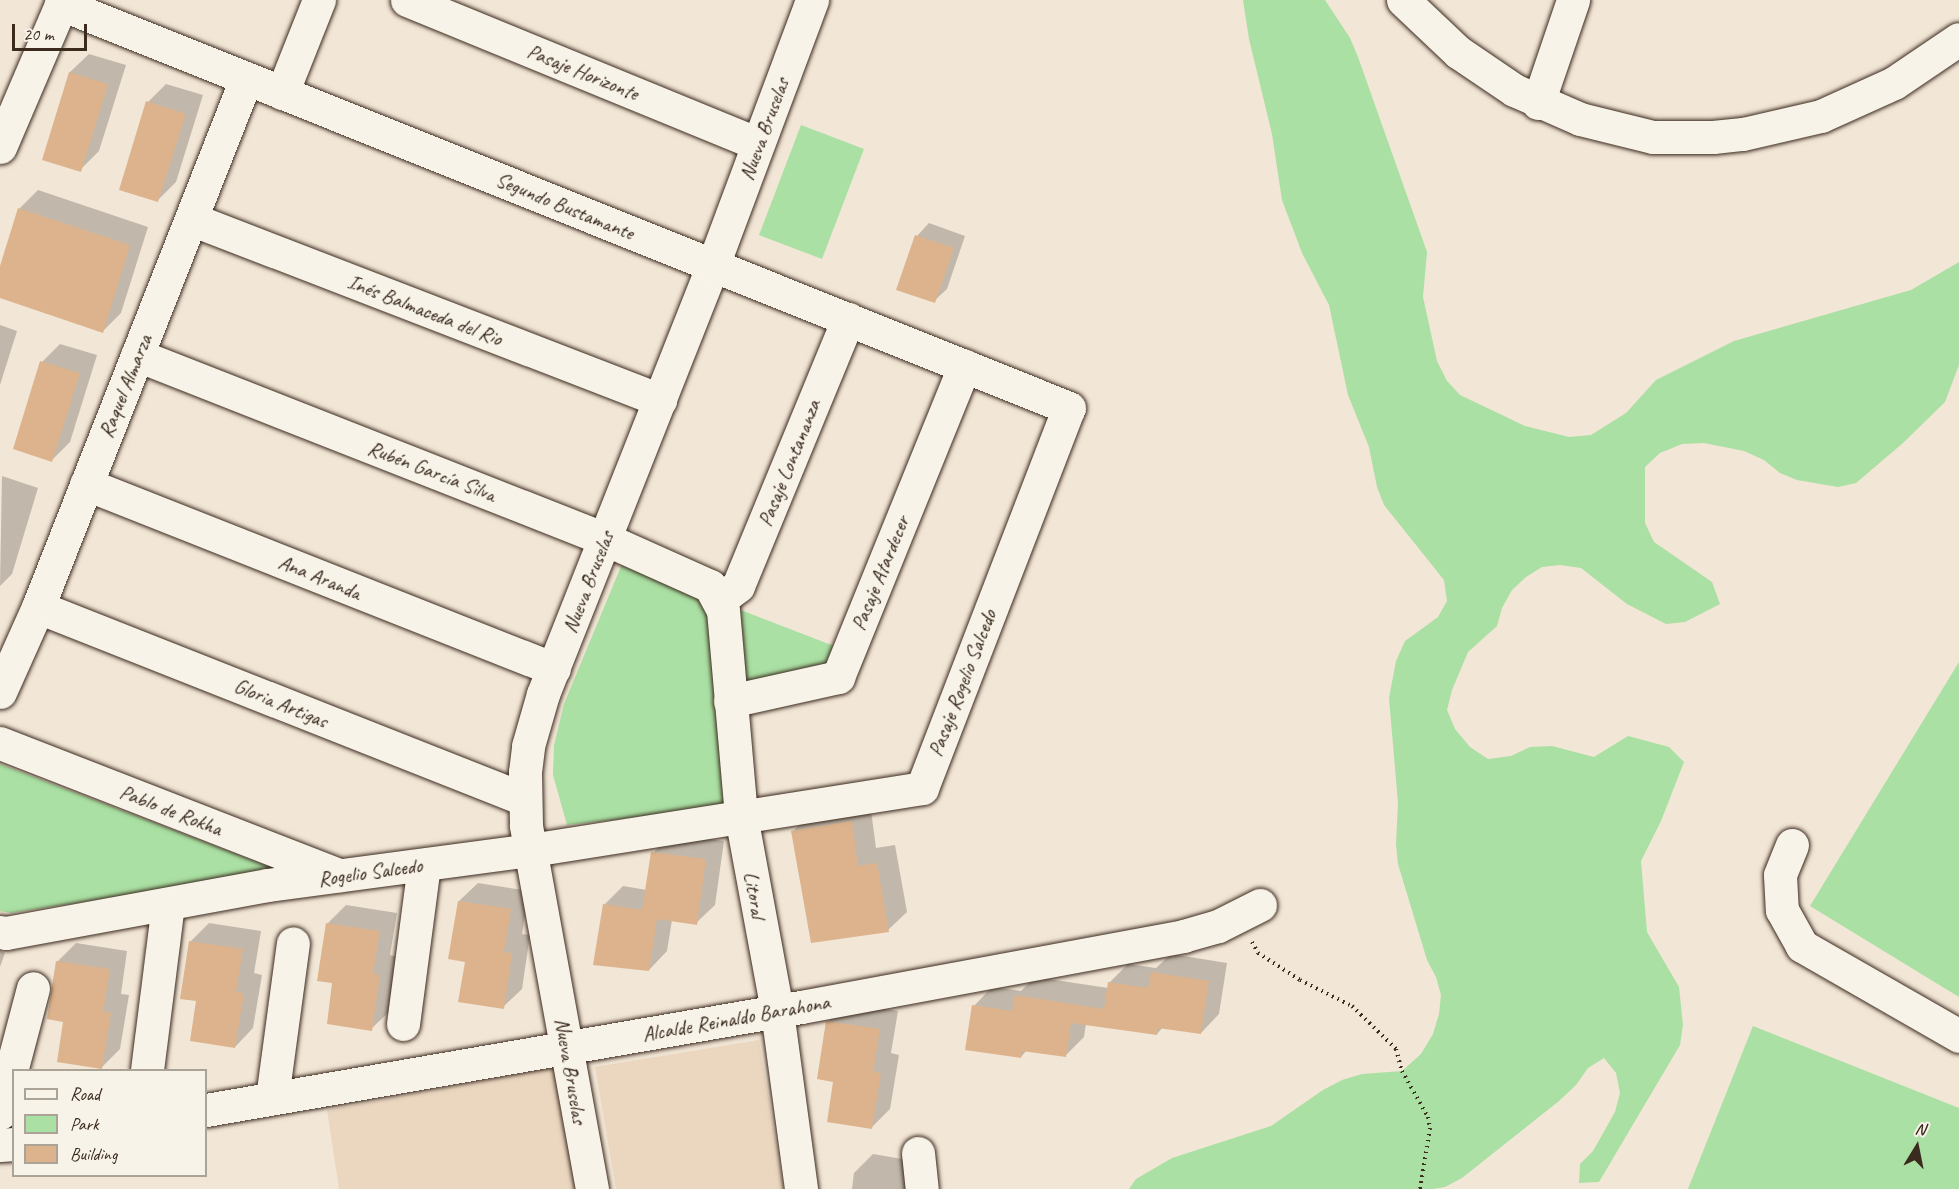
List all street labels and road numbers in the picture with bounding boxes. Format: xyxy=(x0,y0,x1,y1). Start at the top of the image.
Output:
street label: Pasaje Horizonte xyxy=(524,38,642,106)
street label: Nueva Bruselas xyxy=(734,74,794,184)
street label: Segundo Bustamante xyxy=(492,167,638,245)
street label: Inés Balmaceda del Rio xyxy=(343,269,507,351)
street label: Raquel Almarza xyxy=(93,330,157,442)
street label: Pasaje Lontananza xyxy=(752,396,826,530)
street label: Rubén García Silva xyxy=(365,435,499,507)
street label: Pasaje Atardecer xyxy=(846,512,914,634)
street label: Nueva Bruselas xyxy=(557,527,619,637)
street label: Ana Aranda xyxy=(275,549,365,605)
street label: Pasaje Rogelio Salcedo xyxy=(922,606,1002,760)
street label: Gloria Artigas xyxy=(231,673,331,733)
street label: Pablo de Rokha xyxy=(116,779,226,841)
street label: Rogelio Salcedo xyxy=(316,852,424,892)
street label: Litoral xyxy=(738,870,772,920)
street label: Alcalde Reinaldo Barahona xyxy=(640,989,832,1047)
street label: Nueva Bruselas xyxy=(549,1016,593,1126)

